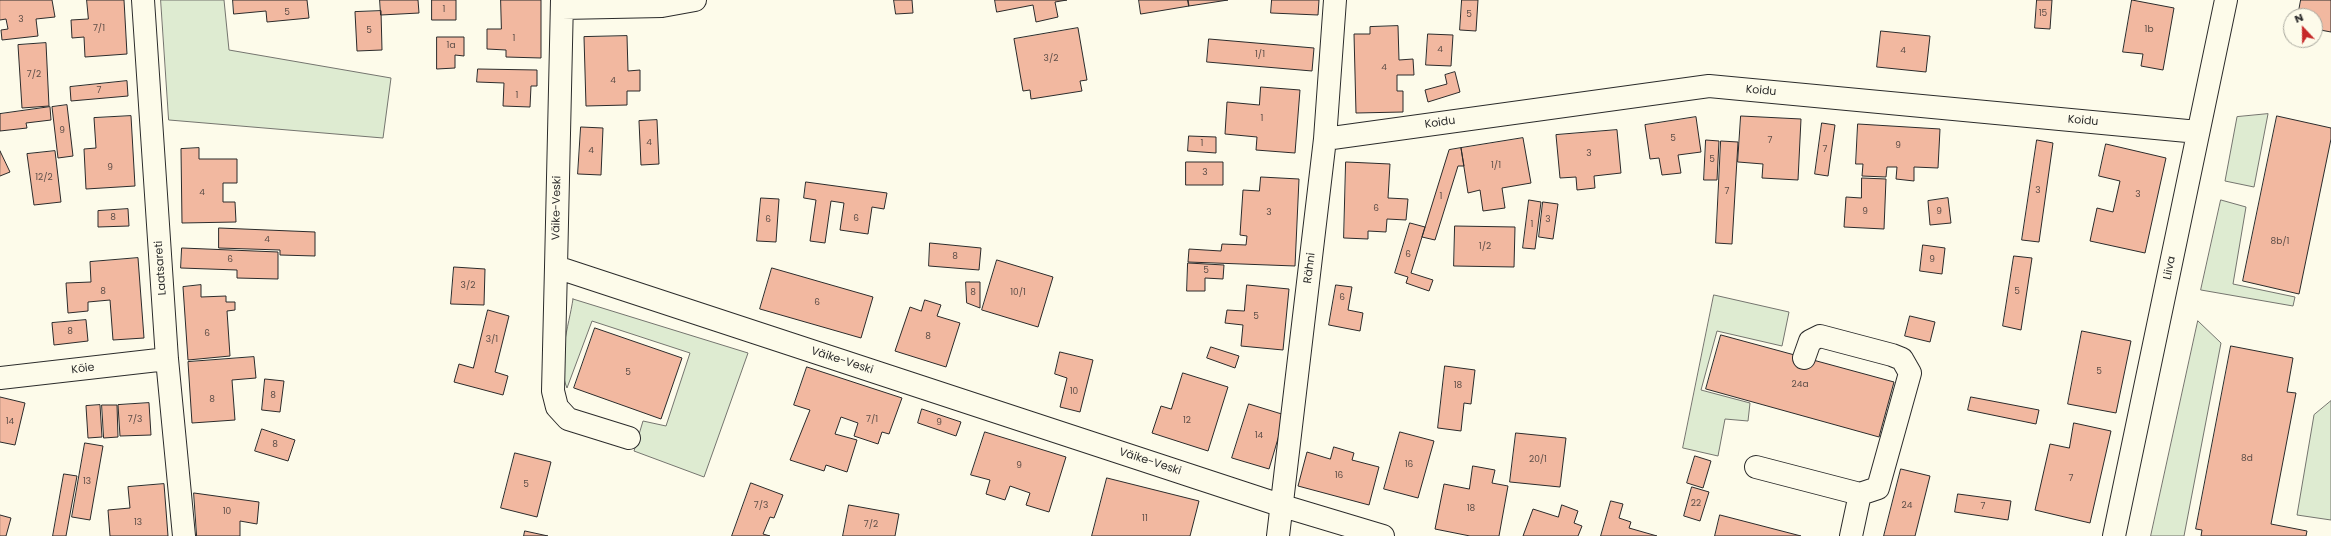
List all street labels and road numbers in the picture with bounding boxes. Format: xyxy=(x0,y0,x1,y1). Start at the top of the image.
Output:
street label: Koidu xyxy=(1745,83,1777,99)
street label: Koidu xyxy=(2067,113,2099,129)
street label: Koidu xyxy=(1424,114,1456,132)
street label: Väike-Veski xyxy=(550,176,564,240)
street label: Laatsareti xyxy=(153,240,169,296)
street label: Rähni xyxy=(1302,252,1318,284)
street label: Liiva xyxy=(2161,255,2179,281)
street label: Väike-Veski xyxy=(809,345,875,377)
street label: Köie xyxy=(71,361,95,377)
street label: Väike-Veski xyxy=(1117,446,1183,478)

